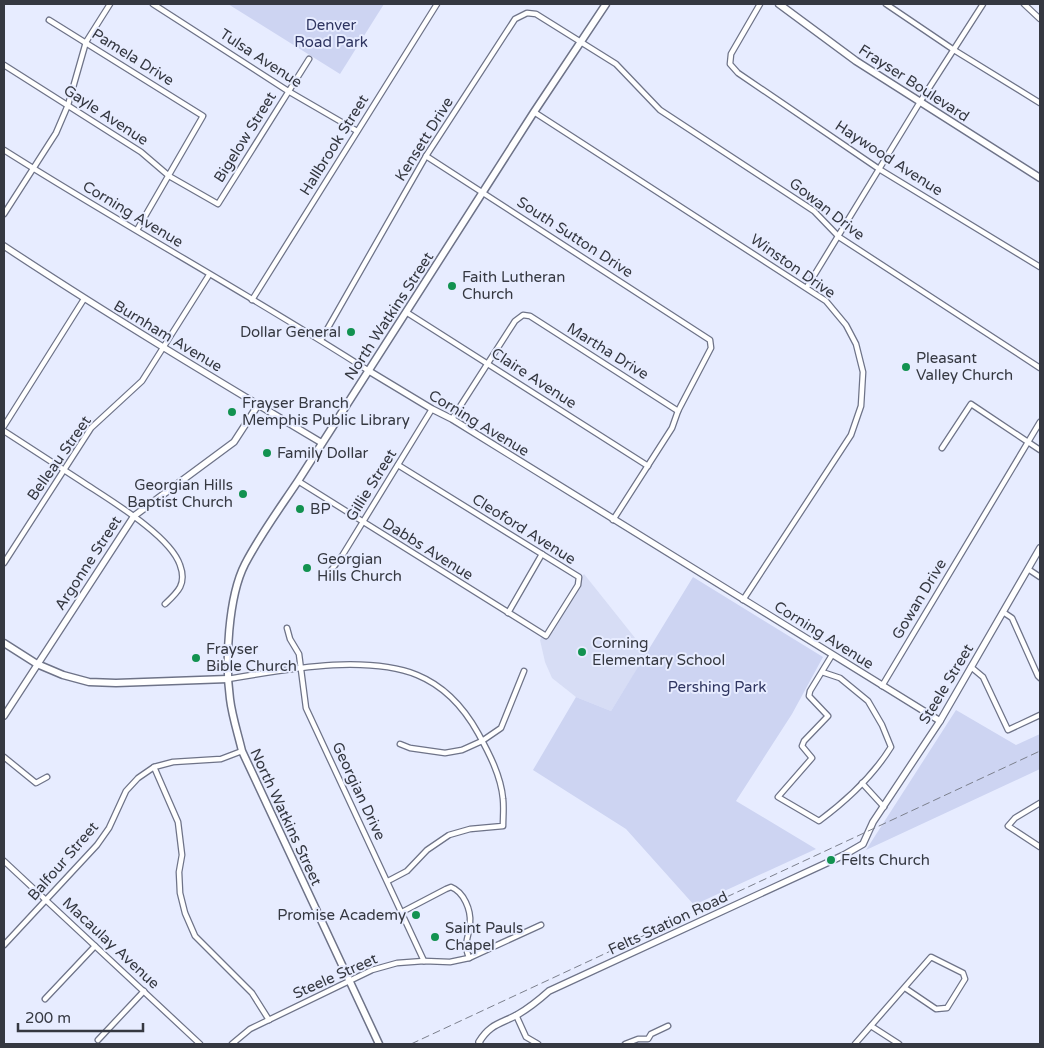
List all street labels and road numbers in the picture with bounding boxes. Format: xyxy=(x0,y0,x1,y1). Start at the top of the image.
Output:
street label: Pamela Drive xyxy=(89,25,177,89)
street label: Tulsa Avenue xyxy=(217,25,305,91)
street label: Frayser Boulevard xyxy=(855,41,973,125)
street label: Gayle Avenue xyxy=(60,81,152,149)
street label: Bigelow Street xyxy=(210,88,280,186)
street label: Hallbrook Street xyxy=(296,91,372,199)
street label: Kensett Drive xyxy=(391,94,457,184)
street label: Haywood Avenue xyxy=(832,116,946,200)
street label: Gowan Drive xyxy=(786,174,868,244)
street label: Corning Avenue xyxy=(79,177,187,251)
street label: South Sutton Drive xyxy=(514,193,636,281)
street label: Winston Drive xyxy=(747,230,839,302)
street label: North Watkins Street xyxy=(341,248,437,383)
street label: Burnham Avenue xyxy=(111,297,225,375)
street label: Martha Drive xyxy=(564,319,652,383)
street label: Claire Avenue xyxy=(488,344,580,412)
street label: Corning Avenue xyxy=(425,386,533,460)
street label: Belleau Street xyxy=(23,412,95,504)
street label: Gillie Street xyxy=(342,445,400,524)
street label: Cleoford Avenue xyxy=(469,490,579,568)
street label: Argonne Street xyxy=(51,512,125,614)
street label: Dabbs Avenue xyxy=(379,514,477,584)
street label: Gowan Drive xyxy=(888,556,950,642)
street label: Corning Avenue xyxy=(771,597,877,673)
street label: Steele Street xyxy=(915,640,977,727)
street label: Georgian Drive xyxy=(328,739,390,843)
street label: North Watkins Street xyxy=(246,746,326,889)
street label: Balfour Street xyxy=(24,818,102,904)
street label: Felts Station Road xyxy=(605,887,731,959)
street label: Macaulay Avenue xyxy=(59,893,163,993)
street label: Steele Street xyxy=(290,949,380,1003)

